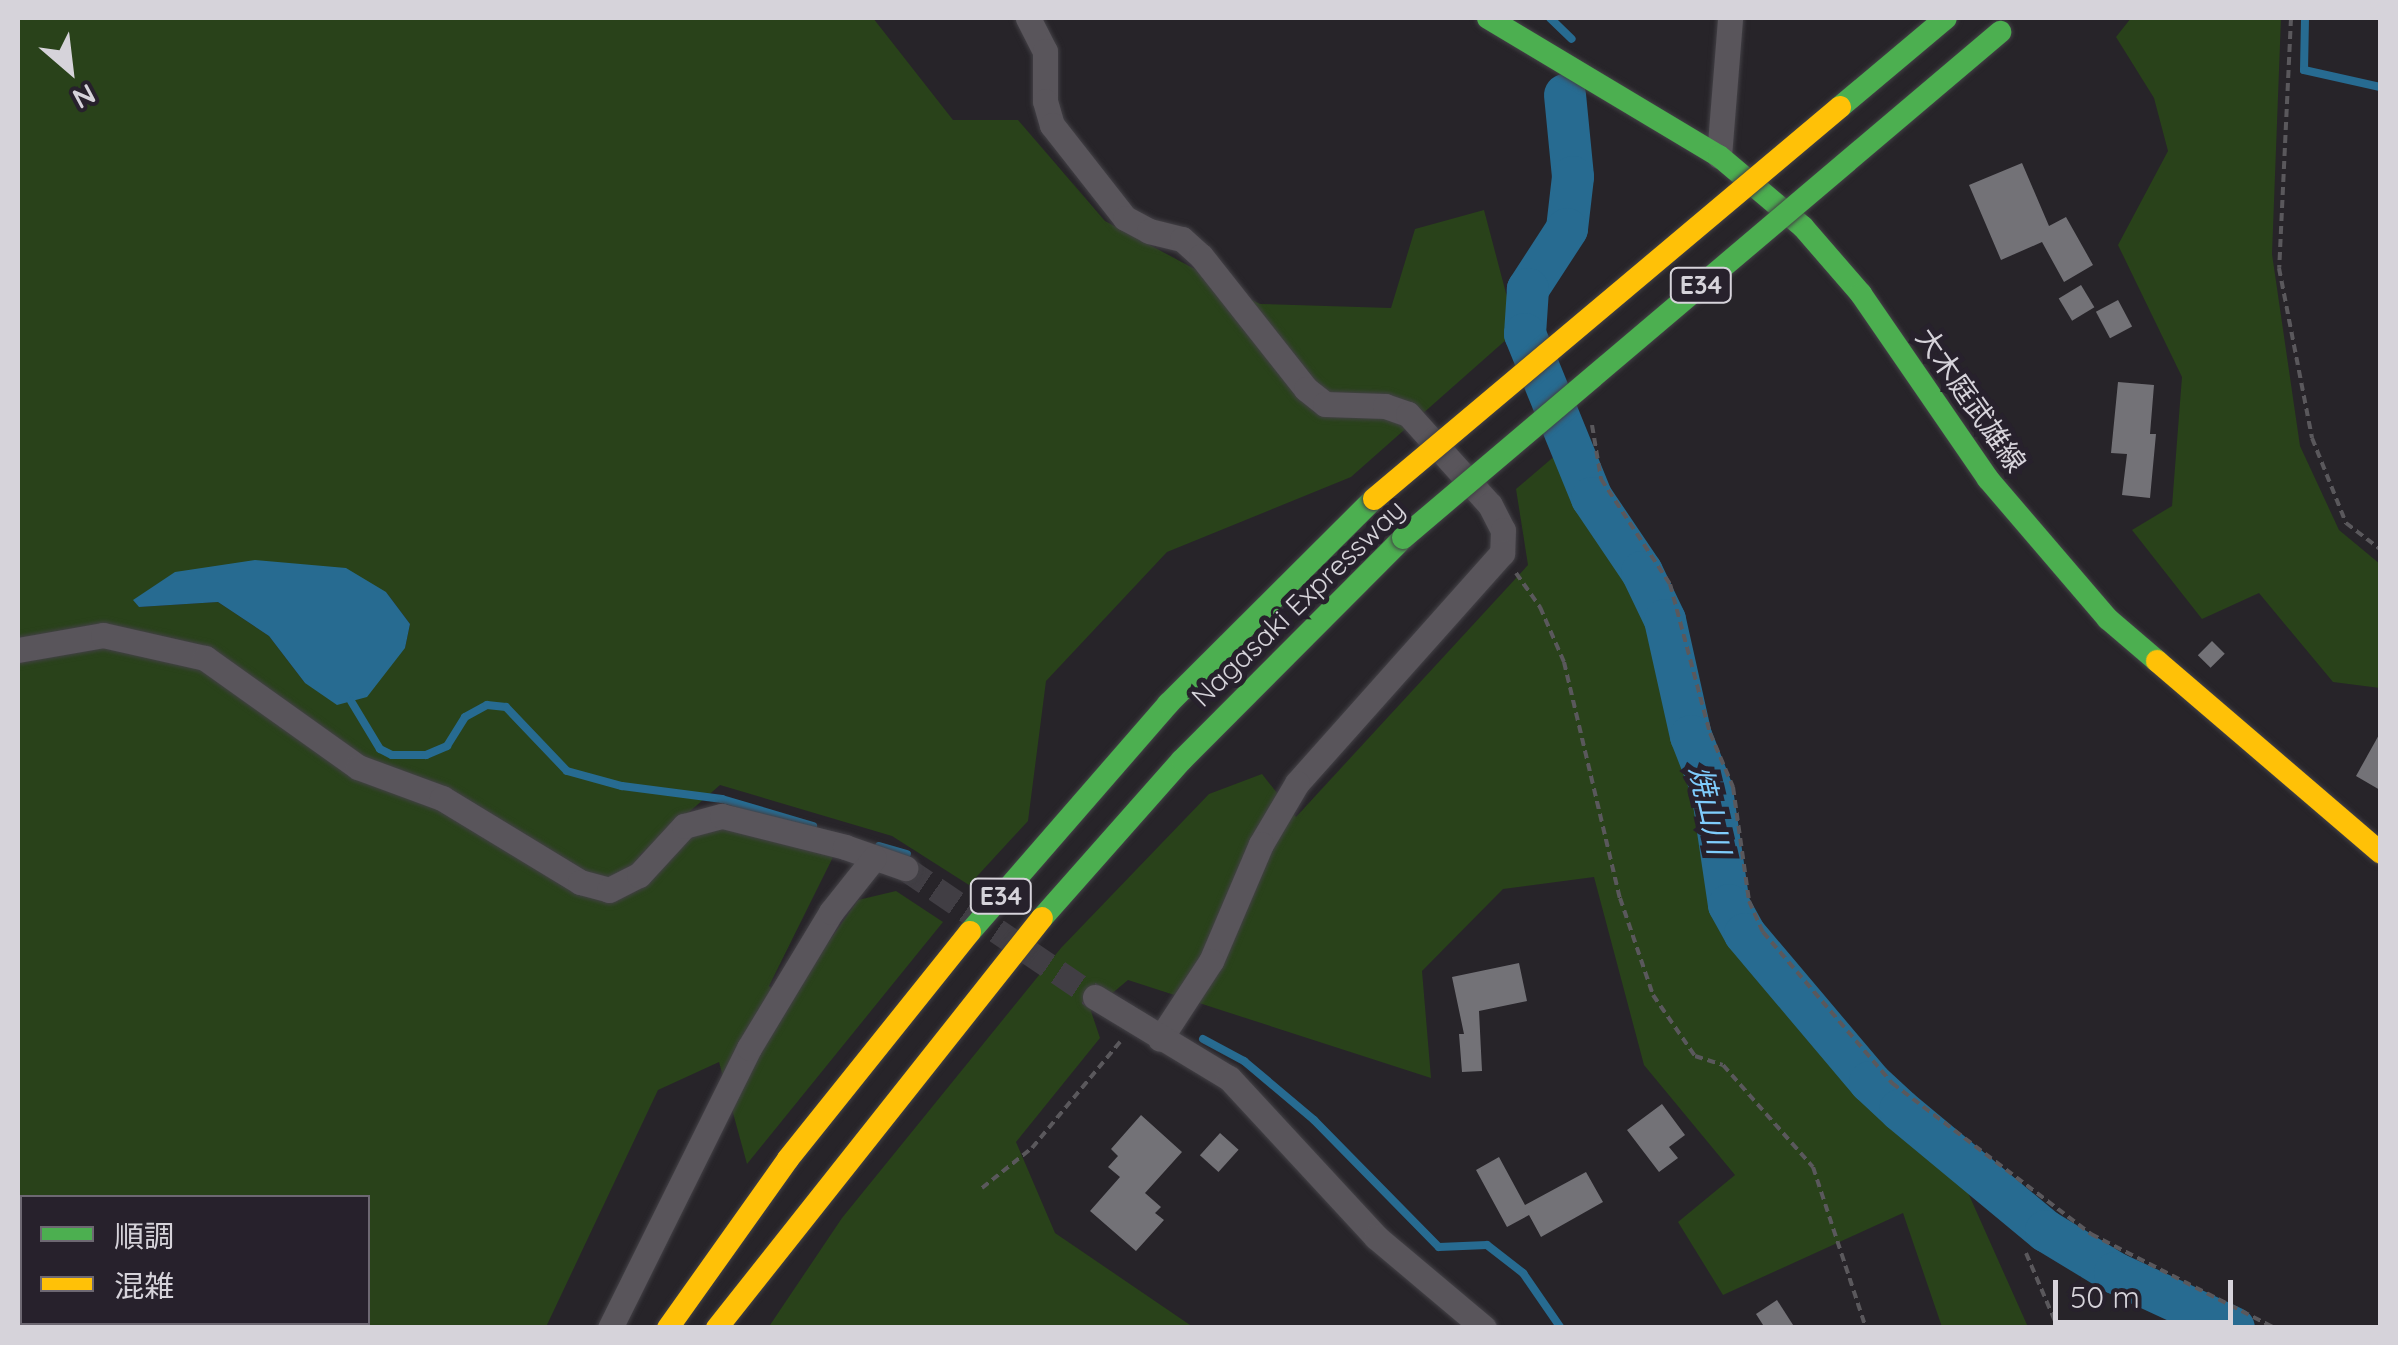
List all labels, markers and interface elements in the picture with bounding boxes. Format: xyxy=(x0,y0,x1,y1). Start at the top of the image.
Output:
north arrow xyxy=(20,20,120,120)
text: N xyxy=(67,77,102,117)
road number: E34 xyxy=(1668,265,1734,305)
street label: 大木庭武雄線 xyxy=(1909,322,2033,478)
street label: Nagasaki Expressway xyxy=(1184,493,1412,713)
water label: 焼山川 xyxy=(1682,762,1738,858)
road number: E34 xyxy=(968,876,1034,916)
legend xyxy=(20,1195,370,1325)
text: 順調 xyxy=(114,1217,174,1255)
scale bar xyxy=(2058,1260,2238,1322)
text: 混雑 xyxy=(114,1267,174,1305)
text: 50 m xyxy=(2070,1278,2140,1316)

